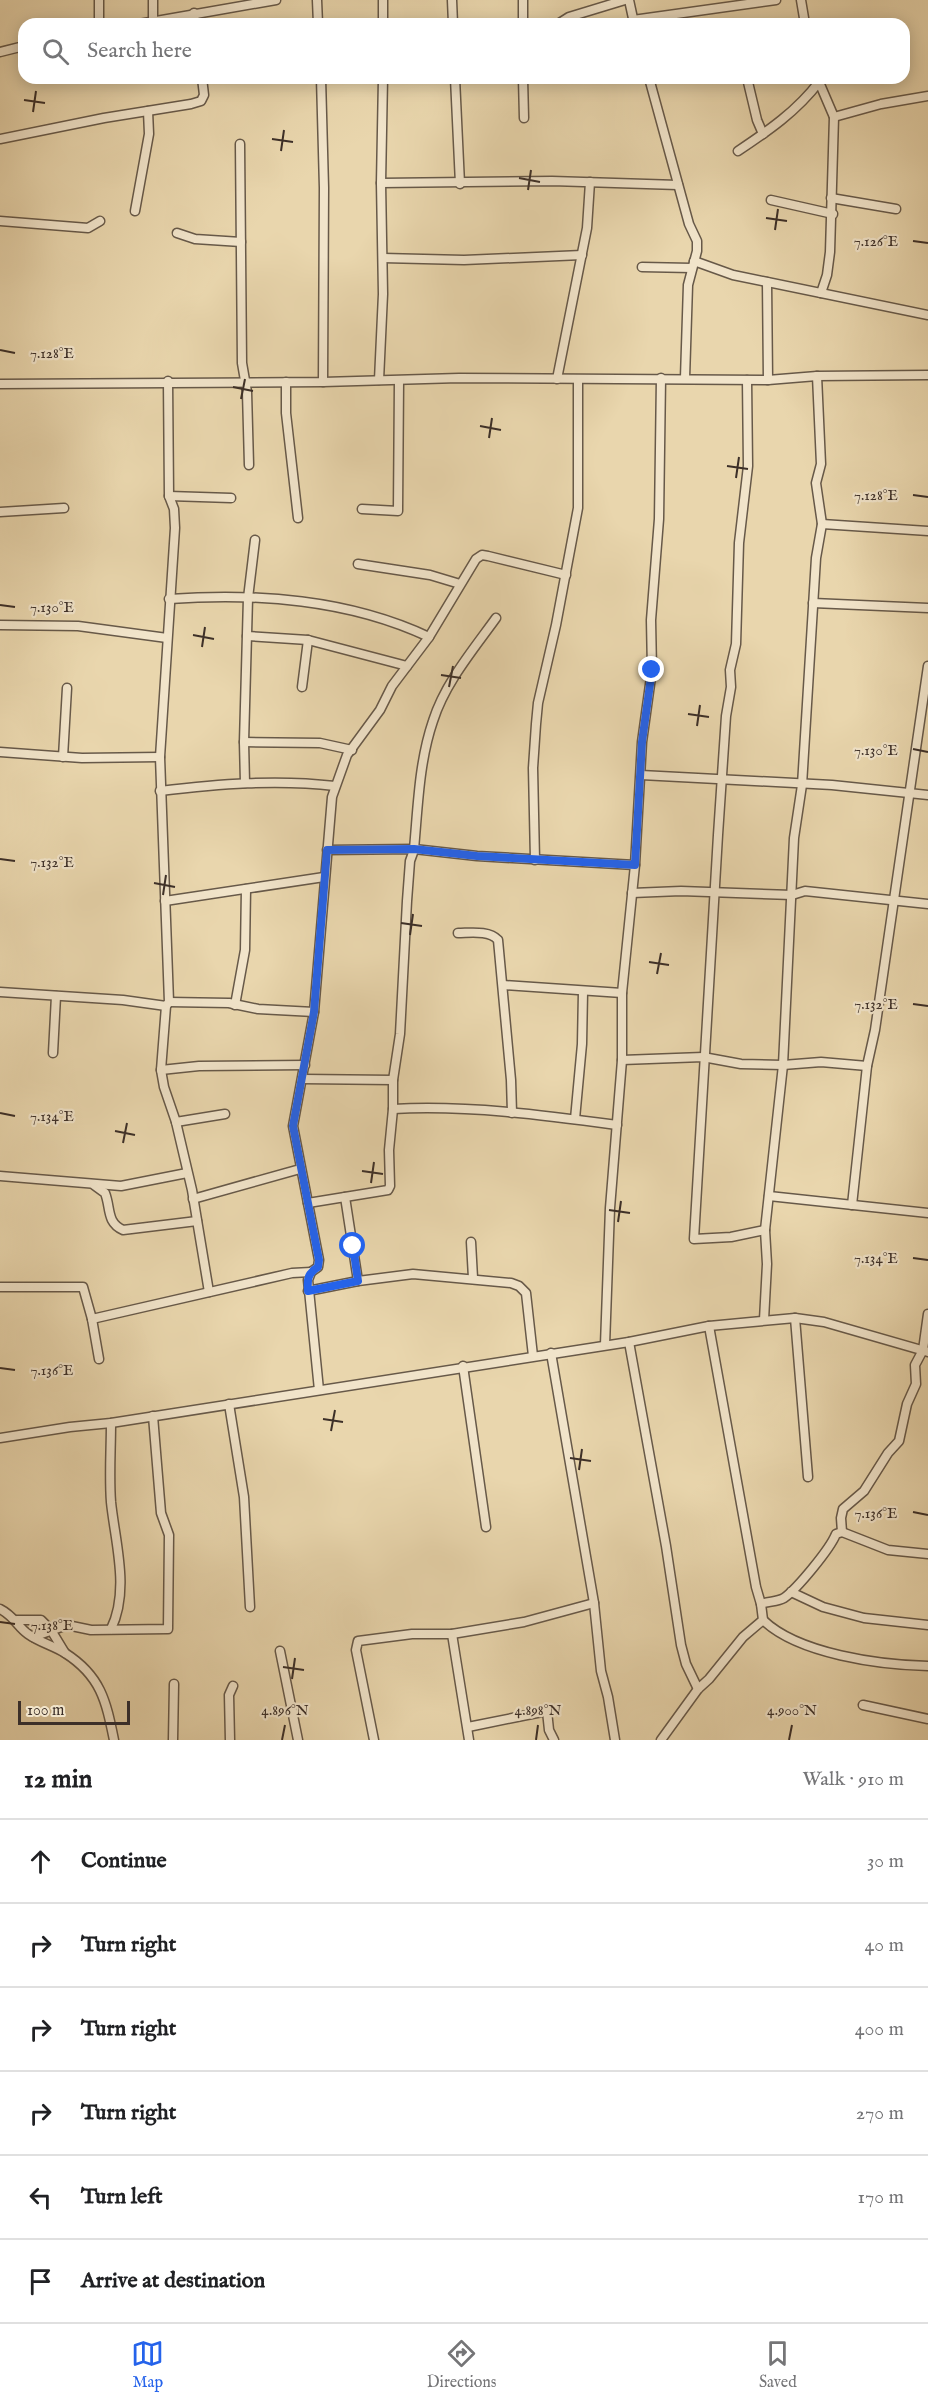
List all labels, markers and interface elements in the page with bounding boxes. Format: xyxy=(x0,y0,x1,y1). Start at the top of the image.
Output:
search box xyxy=(18,18,910,84)
icon: search xyxy=(39,35,72,68)
text: Search here xyxy=(87,37,192,65)
text: 7.126°E xyxy=(854,232,898,251)
text: 7.128°E xyxy=(30,344,74,363)
text: 7.128°E xyxy=(854,486,898,505)
text: 7.130°E xyxy=(30,598,74,617)
route end xyxy=(638,656,664,682)
text: 7.130°E xyxy=(854,741,898,760)
text: 7.132°E xyxy=(30,853,74,872)
text: 7.132°E xyxy=(854,995,898,1014)
text: 7.134°E xyxy=(30,1107,74,1126)
route start xyxy=(339,1232,365,1258)
text: 7.134°E xyxy=(854,1249,898,1268)
text: 7.136°E xyxy=(31,1361,73,1380)
text: 7.136°E xyxy=(855,1504,897,1523)
text: 7.138°E xyxy=(31,1616,73,1635)
scale bar xyxy=(18,1698,130,1726)
text: 100 m xyxy=(27,1701,64,1721)
text: 4.896°N xyxy=(261,1701,309,1720)
text: 4.898°N xyxy=(515,1701,561,1720)
text: 4.900°N xyxy=(767,1701,817,1720)
text: 12 min xyxy=(24,1763,92,1796)
text: Walk · 910 m xyxy=(803,1767,904,1792)
icon: ahead xyxy=(24,1845,57,1878)
text: Continue xyxy=(81,1847,167,1875)
text: 30 m xyxy=(867,1849,904,1874)
icon: right xyxy=(24,1929,57,1962)
text: Turn right xyxy=(81,1931,176,1959)
text: 40 m xyxy=(865,1933,904,1958)
icon: right xyxy=(24,2013,57,2046)
text: Turn right xyxy=(81,2015,176,2043)
text: 400 m xyxy=(855,2017,904,2042)
icon: right xyxy=(24,2097,57,2130)
text: Turn right xyxy=(81,2099,176,2127)
text: 270 m xyxy=(856,2101,904,2126)
icon: left xyxy=(24,2181,57,2214)
text: Turn left xyxy=(81,2183,163,2211)
text: 170 m xyxy=(858,2185,904,2210)
icon: arrive xyxy=(24,2265,57,2298)
text: Arrive at destination xyxy=(81,2267,265,2295)
tab: Map xyxy=(131,2337,164,2393)
tab: Directions xyxy=(427,2337,496,2393)
tab: Saved xyxy=(759,2337,797,2393)

